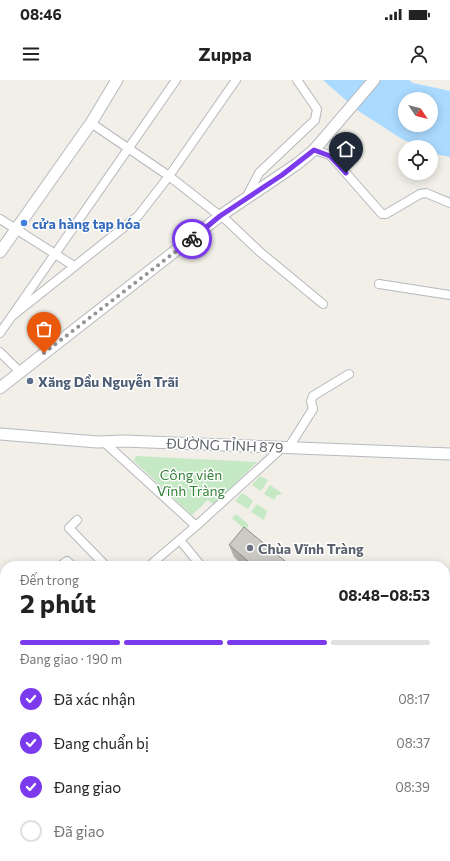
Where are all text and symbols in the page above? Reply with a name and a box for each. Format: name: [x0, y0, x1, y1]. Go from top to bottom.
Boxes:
text: 08:46: [20, 5, 62, 23]
icon: menu: [20, 43, 42, 65]
text: Zuppa: [198, 43, 252, 65]
icon: person: [408, 43, 430, 65]
north arrow: [398, 92, 438, 132]
map controls: [398, 92, 438, 180]
pin: [329, 132, 363, 173]
icon: home: [335, 138, 357, 160]
button: locate: [398, 140, 438, 180]
place label: cửa hàng tạp hóa: [32, 215, 140, 232]
marker: cửa hàng tạp hóa: [19, 218, 29, 228]
courier: [172, 219, 212, 259]
icon: bike: [181, 228, 203, 250]
pin: [27, 312, 61, 353]
icon: bag: [33, 318, 55, 340]
place label: Xăng Dầu Nguyễn Trãi: [38, 373, 179, 390]
marker: Xăng Dầu Nguyễn Trãi: [25, 376, 35, 386]
street label: ĐƯỜNG TỈNH 879: [165, 434, 284, 456]
park label: Công viên Vĩnh Tràng: [157, 466, 226, 499]
place label: Chùa Vĩnh Tràng: [258, 540, 364, 557]
marker: Chùa Vĩnh Tràng: [245, 543, 255, 553]
text: Đến trong: [20, 572, 79, 588]
text: 08:48–08:53: [338, 586, 430, 604]
text: 2 phút: [20, 587, 96, 618]
text: Đang giao · 190 m: [20, 651, 122, 667]
icon: check: [20, 688, 42, 710]
text: Đã xác nhận: [54, 690, 135, 708]
text: 08:17: [398, 691, 430, 707]
icon: check: [20, 732, 42, 754]
text: Đang chuẩn bị: [54, 734, 149, 752]
text: 08:37: [396, 735, 430, 751]
icon: check: [20, 776, 42, 798]
text: Đang giao: [54, 778, 121, 796]
text: 08:39: [395, 779, 430, 795]
text: Đã giao: [54, 822, 105, 840]

